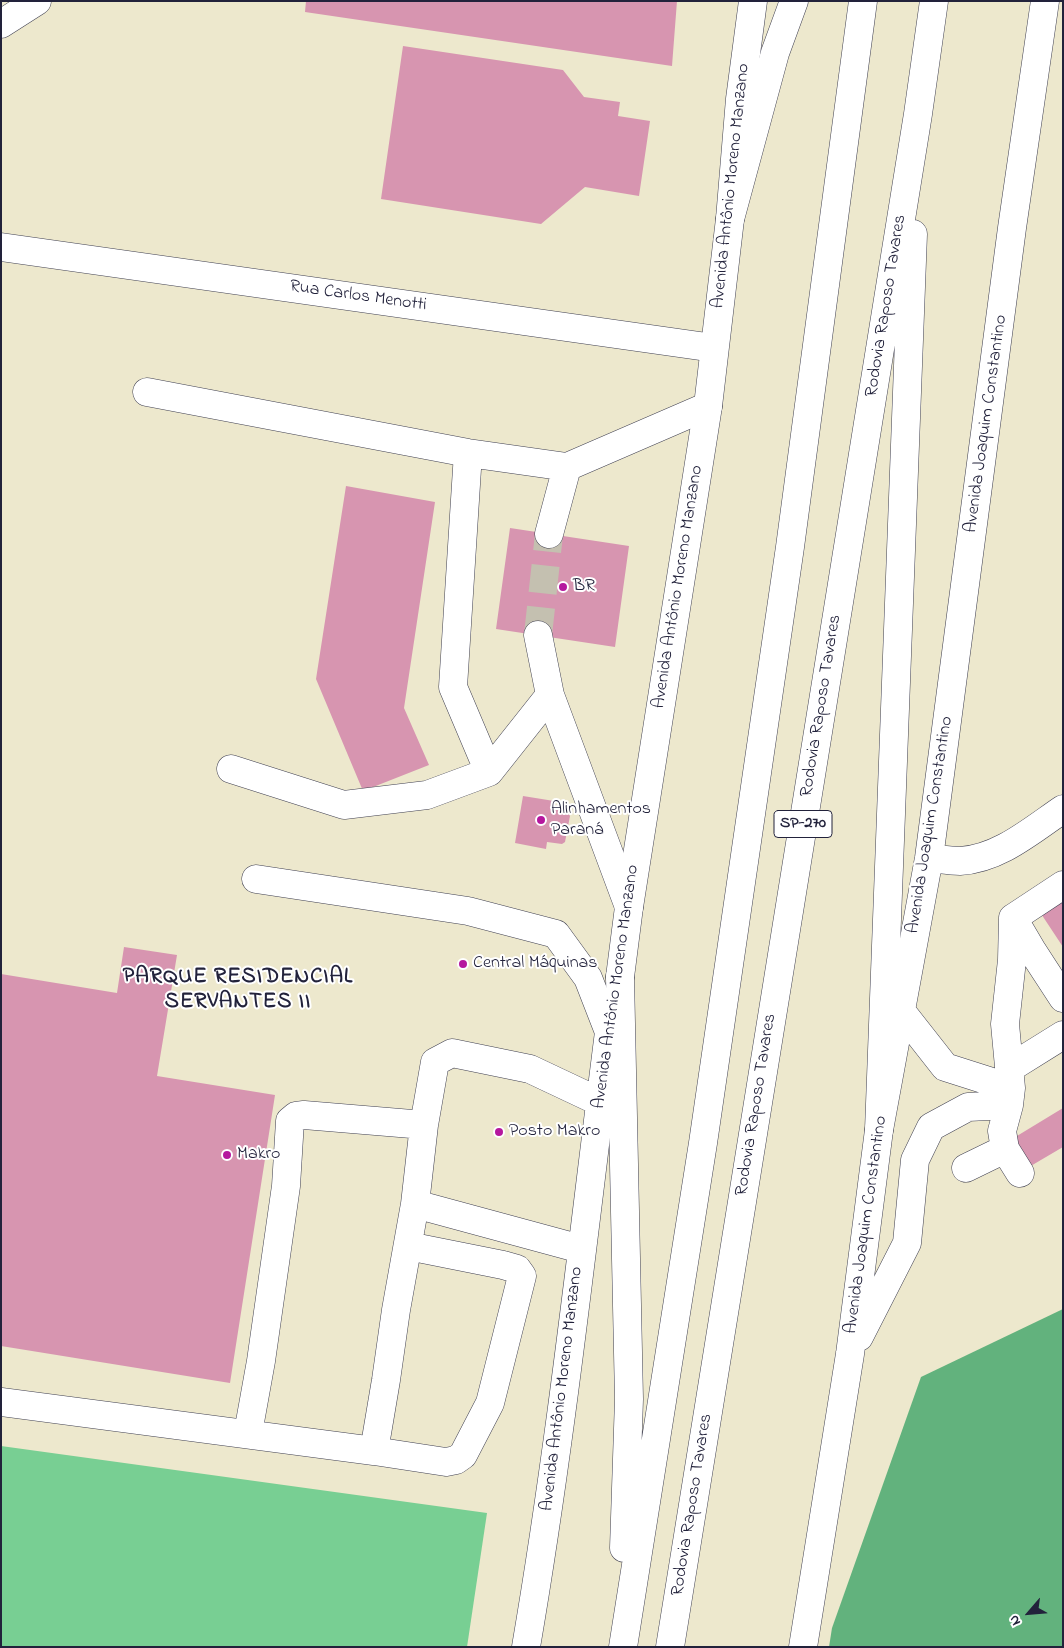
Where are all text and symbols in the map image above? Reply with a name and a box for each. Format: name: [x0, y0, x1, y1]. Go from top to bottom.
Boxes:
street label: Avenida Antônio Moreno Manzano: [708, 62, 756, 310]
street label: Rodovia Raposo Tavares: [862, 213, 912, 399]
street label: Rua Carlos Menotti: [288, 277, 428, 317]
street label: Avenida Joaquim Constantino: [961, 314, 1013, 534]
street label: Avenida Antônio Moreno Manzano: [649, 464, 709, 710]
place label: BR: [573, 576, 595, 598]
marker: BR: [557, 581, 569, 593]
street label: Rodovia Raposo Tavares: [797, 613, 847, 799]
street label: Avenida Joaquim Constantino: [903, 715, 959, 935]
place label: Alinhamentos Paraná: [551, 799, 651, 842]
road number: SP-270: [774, 811, 832, 838]
marker: Alinhamentos Paraná: [535, 814, 547, 826]
street label: Avenida Antônio Moreno Manzano: [589, 864, 645, 1110]
place label: Central Máquinas: [473, 953, 597, 975]
marker: Central Máquinas: [457, 958, 469, 970]
district label: PARQUE RESIDENCIAL SERVANTES II: [121, 965, 355, 1016]
street label: Rodovia Raposo Tavares: [732, 1012, 782, 1198]
street label: Avenida Joaquim Constantino: [841, 1115, 893, 1335]
place label: Posto Makro: [509, 1121, 600, 1143]
marker: Posto Makro: [493, 1126, 505, 1138]
place label: Makro: [237, 1144, 280, 1166]
marker: Makro: [221, 1149, 233, 1161]
street label: Avenida Antônio Moreno Manzano: [537, 1266, 589, 1512]
street label: Rodovia Raposo Tavares: [668, 1412, 718, 1598]
north arrow: [1004, 1588, 1054, 1638]
text: N: [1004, 1611, 1027, 1629]

